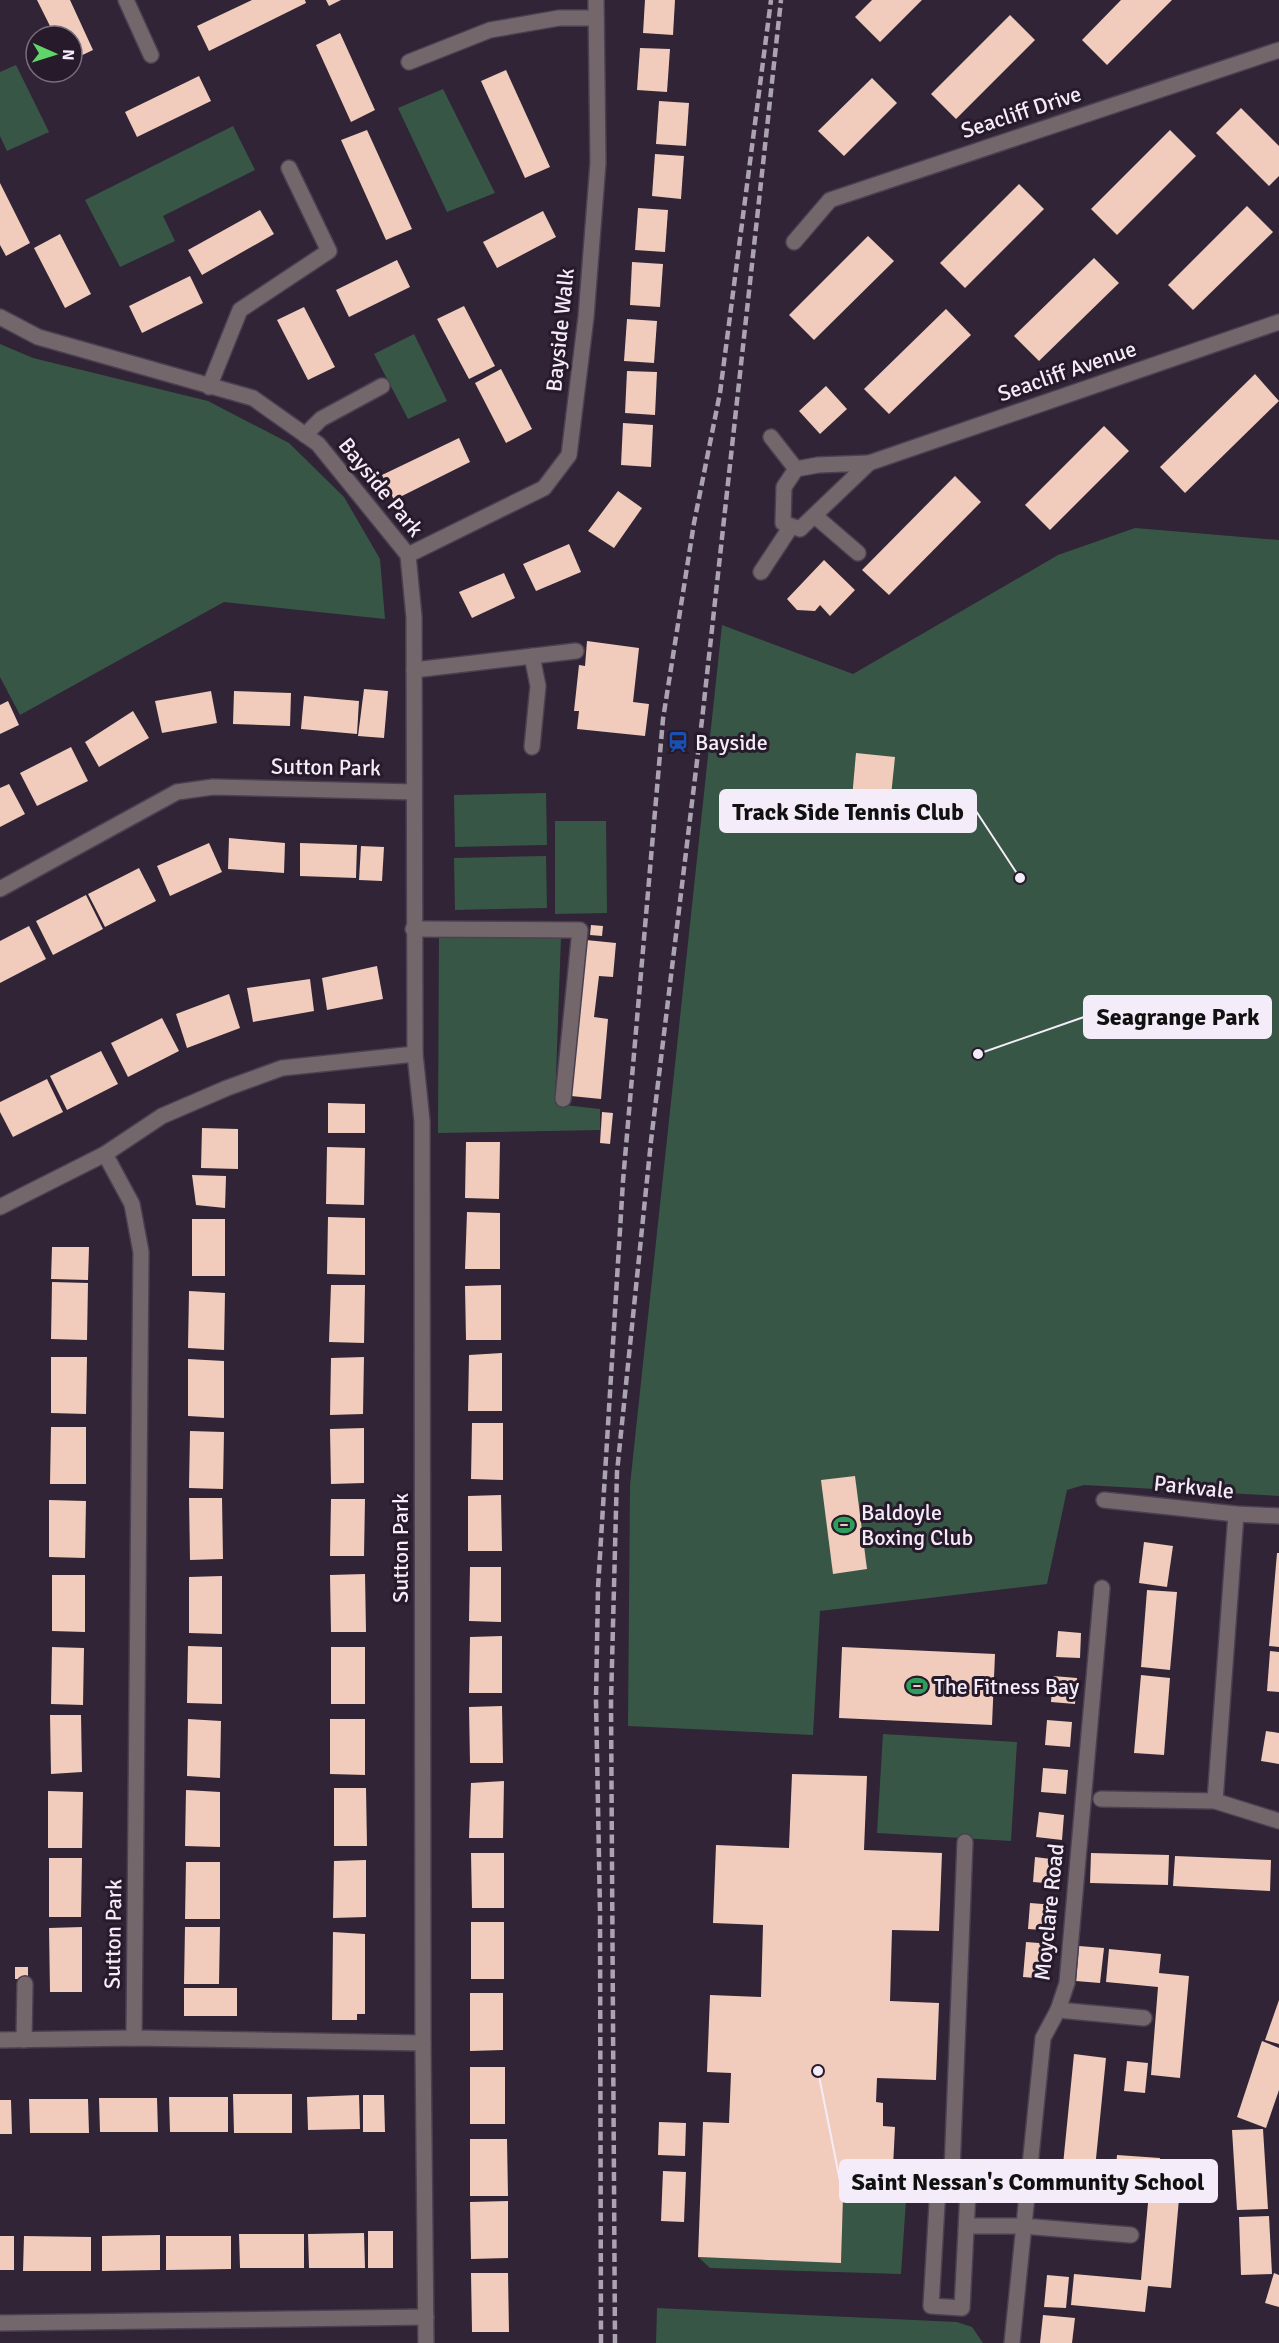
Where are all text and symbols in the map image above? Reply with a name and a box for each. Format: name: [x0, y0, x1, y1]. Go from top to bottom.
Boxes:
north arrow: [24, 24, 84, 84]
text: N: [58, 49, 78, 61]
street label: Seacliff Drive: [957, 80, 1085, 144]
street label: Bayside Walk: [540, 267, 580, 393]
street label: Seacliff Avenue: [994, 335, 1140, 407]
street label: Bayside Park: [333, 432, 429, 542]
place label: Bayside: [695, 729, 768, 756]
station icon: Bayside: [666, 730, 690, 754]
street label: Sutton Park: [271, 753, 381, 781]
callout: Track Side Tennis Club: [720, 790, 976, 832]
text: Track Side Tennis Club: [732, 797, 964, 827]
callout: Seagrange Park: [1084, 996, 1271, 1038]
text: Seagrange Park: [1096, 1002, 1260, 1032]
street label: Parkvale: [1152, 1469, 1236, 1505]
street label: Sutton Park: [387, 1493, 414, 1603]
place label: Baldoyle Boxing Club: [861, 1499, 973, 1551]
sports icon: Baldoyle Boxing Club: [832, 1513, 856, 1537]
place label: The Fitness Bay: [934, 1673, 1080, 1700]
sports icon: The Fitness Bay: [905, 1674, 929, 1698]
street label: Moyclare Road: [1028, 1842, 1070, 1982]
street label: Sutton Park: [99, 1879, 127, 1989]
callout: Saint Nessan's Community School: [840, 2160, 1217, 2202]
text: Saint Nessan's Community School: [851, 2167, 1205, 2197]

